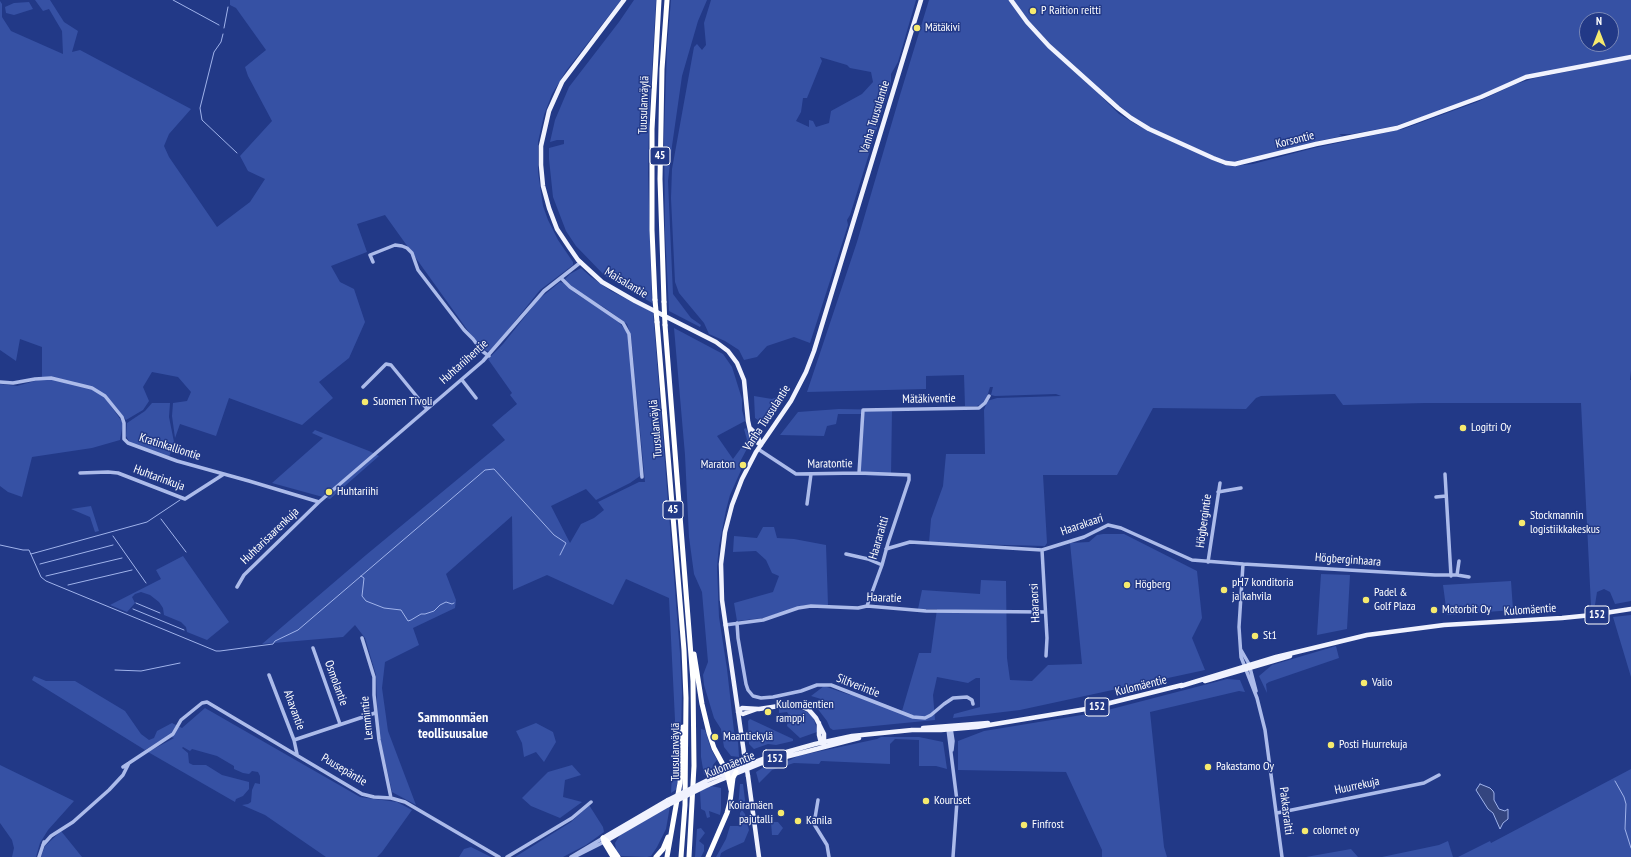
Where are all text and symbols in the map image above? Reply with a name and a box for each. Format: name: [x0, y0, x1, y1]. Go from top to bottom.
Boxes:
place label: P Raition reitti: [1041, 4, 1101, 18]
marker: P Raition reitti: [1028, 6, 1038, 16]
north arrow: [1579, 12, 1619, 52]
text: N: [1596, 14, 1602, 28]
place label: Mätäkivi: [925, 21, 960, 35]
marker: Mätäkivi: [912, 23, 922, 33]
street label: Tuusulanväylä: [636, 76, 652, 134]
street label: Vanha Tuusulantie: [857, 79, 893, 155]
street label: Korsontie: [1274, 128, 1316, 152]
road number: 45: [650, 147, 670, 165]
street label: Maisalantie: [602, 265, 650, 301]
street label: Huhtariihentie: [437, 337, 491, 387]
street label: Vanha Tuusulantie: [740, 382, 794, 454]
street label: Mätäkiventie: [902, 391, 956, 407]
place label: Suomen Tivoli: [373, 395, 432, 409]
marker: Suomen Tivoli: [360, 397, 370, 407]
street label: Tuusulanväylä: [646, 399, 666, 459]
place label: Logitri Oy: [1471, 421, 1511, 435]
marker: Logitri Oy: [1458, 423, 1468, 433]
street label: Kratinkalliontie: [137, 430, 203, 464]
street label: Maratontie: [807, 456, 853, 472]
place label: Maraton: [701, 458, 735, 472]
marker: Maraton: [738, 460, 748, 470]
street label: Huhtarinkuja: [131, 462, 187, 494]
place label: Huhtariihi: [337, 485, 378, 499]
marker: Huhtariihi: [324, 487, 334, 497]
street label: Högbergintie: [1193, 493, 1215, 549]
road number: 45: [663, 501, 683, 519]
street label: Huhtarisaarenkuja: [238, 505, 302, 567]
place label: Stockmannin logistiikkakeskus: [1530, 509, 1600, 537]
street label: Haarakaari: [1059, 511, 1105, 539]
street label: Haararaitti: [866, 515, 892, 561]
marker: Stockmannin logistiikkakeskus: [1517, 518, 1527, 528]
street label: Högberginhaara: [1314, 551, 1382, 569]
place label: pH7 konditoria ja kahvila: [1232, 576, 1293, 604]
place label: Högberg: [1135, 578, 1170, 592]
marker: Högberg: [1122, 580, 1132, 590]
street label: Haaraorsi: [1027, 583, 1043, 623]
marker: pH7 konditoria ja kahvila: [1219, 585, 1229, 595]
place label: Padel & Golf Plaza: [1374, 586, 1416, 614]
street label: Haaratie: [866, 590, 902, 606]
marker: Padel & Golf Plaza: [1361, 595, 1371, 605]
street label: Kulomäentie: [1503, 601, 1557, 619]
place label: Motorbit Oy: [1442, 603, 1491, 617]
marker: Motorbit Oy: [1429, 605, 1439, 615]
road number: 152: [1585, 606, 1609, 624]
place label: St1: [1263, 629, 1277, 643]
marker: St1: [1250, 631, 1260, 641]
street label: Osmolantie: [321, 658, 351, 708]
street label: Silfverintie: [834, 671, 882, 701]
street label: Kulomäentie: [1114, 673, 1168, 699]
place label: Valio: [1372, 676, 1392, 690]
marker: Valio: [1359, 678, 1369, 688]
street label: Ahavantie: [280, 688, 308, 732]
street label: Lemmintie: [358, 695, 376, 741]
place label: Kulomäentien ramppi: [776, 698, 834, 726]
road number: 152: [1085, 698, 1109, 716]
marker: Kulomäentien ramppi: [763, 707, 773, 717]
district label: Sammonmäen teollisuusalue: [418, 710, 488, 742]
street label: Tuusulanväylä: [669, 723, 683, 781]
place label: Maantiekylä: [723, 730, 773, 744]
marker: Maantiekylä: [710, 732, 720, 742]
place label: Posti Huurrekuja: [1339, 738, 1407, 752]
marker: Posti Huurrekuja: [1326, 740, 1336, 750]
street label: Kulomäentie: [703, 748, 757, 782]
road number: 152: [763, 750, 787, 768]
street label: Puusepäntie: [319, 751, 369, 789]
place label: Pakastamo Oy: [1216, 760, 1274, 774]
marker: Pakastamo Oy: [1203, 762, 1213, 772]
street label: Huurrekuja: [1333, 774, 1381, 798]
street label: Pakkasraitti: [1276, 786, 1296, 836]
place label: Kouruset: [934, 794, 971, 808]
marker: Kouruset: [921, 796, 931, 806]
place label: Koiramäen pajutalli: [729, 799, 773, 827]
marker: Koiramäen pajutalli: [776, 808, 786, 818]
place label: Kanila: [806, 814, 832, 828]
marker: Kanila: [793, 816, 803, 826]
place label: Finfrost: [1032, 818, 1064, 832]
marker: Finfrost: [1019, 820, 1029, 830]
place label: colornet oy: [1313, 824, 1359, 838]
marker: colornet oy: [1300, 826, 1310, 836]

